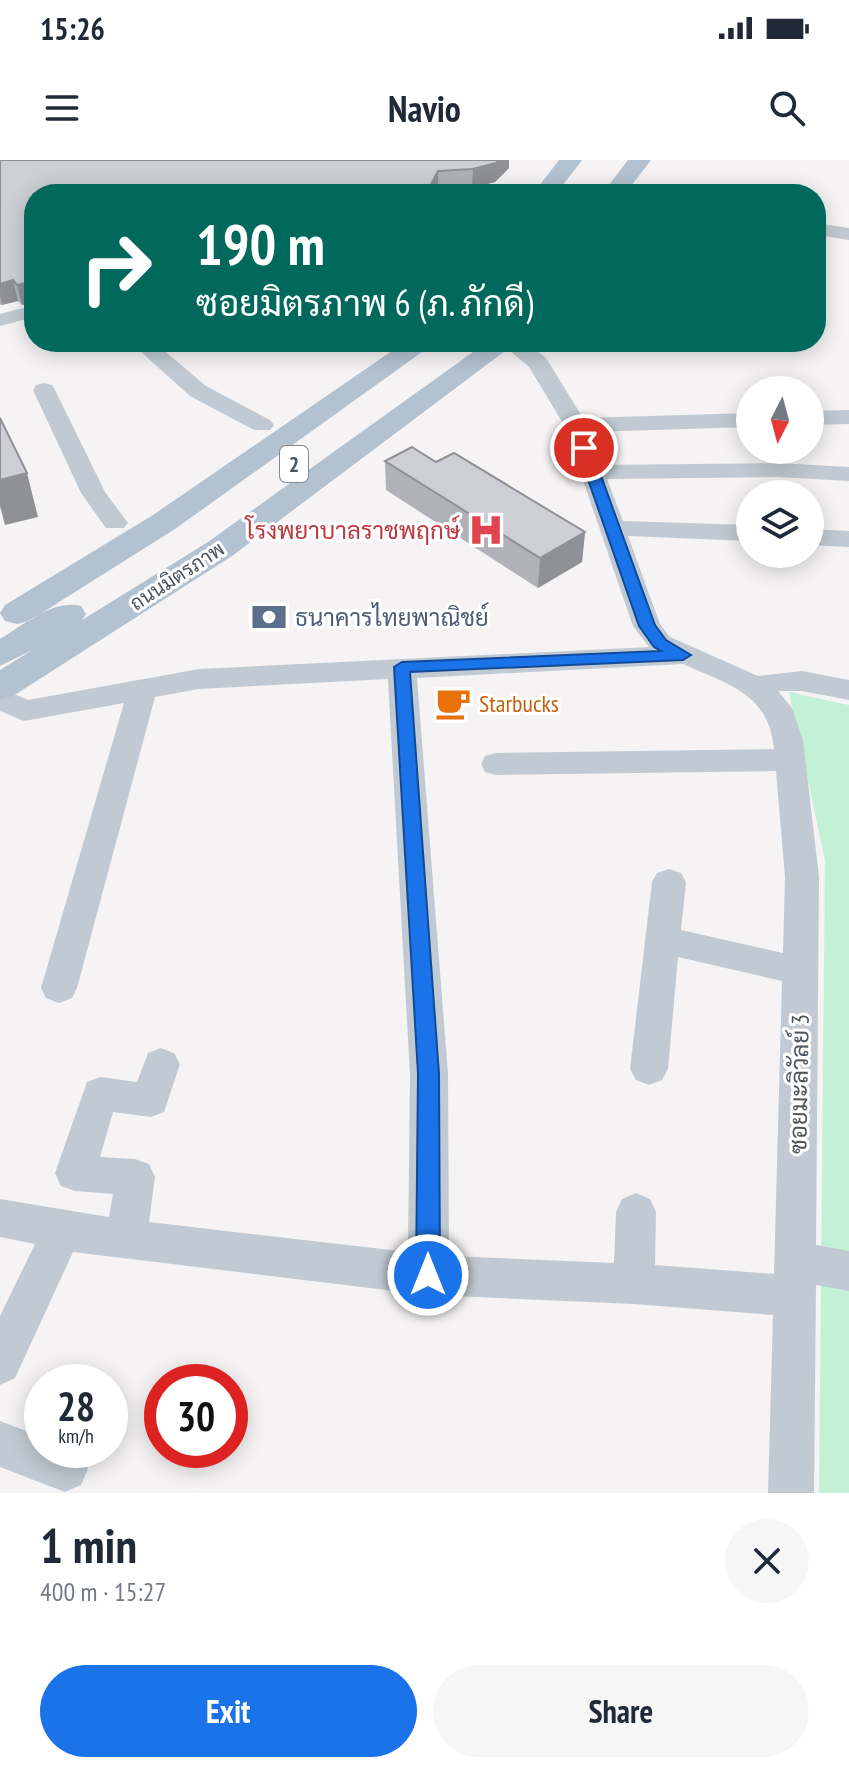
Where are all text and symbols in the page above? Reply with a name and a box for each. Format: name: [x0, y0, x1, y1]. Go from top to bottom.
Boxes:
text: 15:26: [40, 9, 105, 48]
text: Navio: [388, 85, 461, 132]
icon: menu: [40, 86, 84, 130]
icon: search: [765, 86, 809, 130]
text: 190 m: [196, 208, 325, 280]
icon: right: [64, 216, 168, 320]
text: ซอยมิตรภาพ 6 (ภ. ภักดี): [196, 279, 533, 326]
north arrow: [736, 376, 824, 464]
map controls: [736, 376, 824, 568]
pin: [550, 414, 618, 482]
icon: arrive: [562, 426, 606, 470]
road number: 2: [280, 446, 308, 482]
button: layers: [736, 480, 824, 568]
hospital icon: โรงพยาบาลราชพฤกษ์: [467, 511, 505, 549]
place label: โรงพยาบาลราชพฤกษ์: [244, 515, 461, 546]
street label: ถนนมิตรภาพ: [125, 536, 229, 616]
bank icon: ธนาคารไทยพาณิชย์: [250, 598, 288, 636]
place label: ธนาคารไทยพาณิชย์: [295, 602, 489, 633]
cafe icon: Starbucks: [434, 684, 472, 722]
place label: Starbucks: [479, 688, 559, 719]
street label: ซอยมะลิวัลย์ 3: [782, 1014, 816, 1154]
position arrow: [386, 1233, 470, 1317]
speed limit sign: 30: [144, 1364, 248, 1468]
text: 28: [57, 1380, 95, 1432]
text: km/h: [58, 1423, 94, 1449]
text: 1 min: [40, 1514, 137, 1576]
button: close: [725, 1519, 809, 1603]
text: 400 m · 15:27: [40, 1575, 166, 1608]
button: Exit: [40, 1665, 417, 1757]
button: Share: [433, 1665, 809, 1757]

